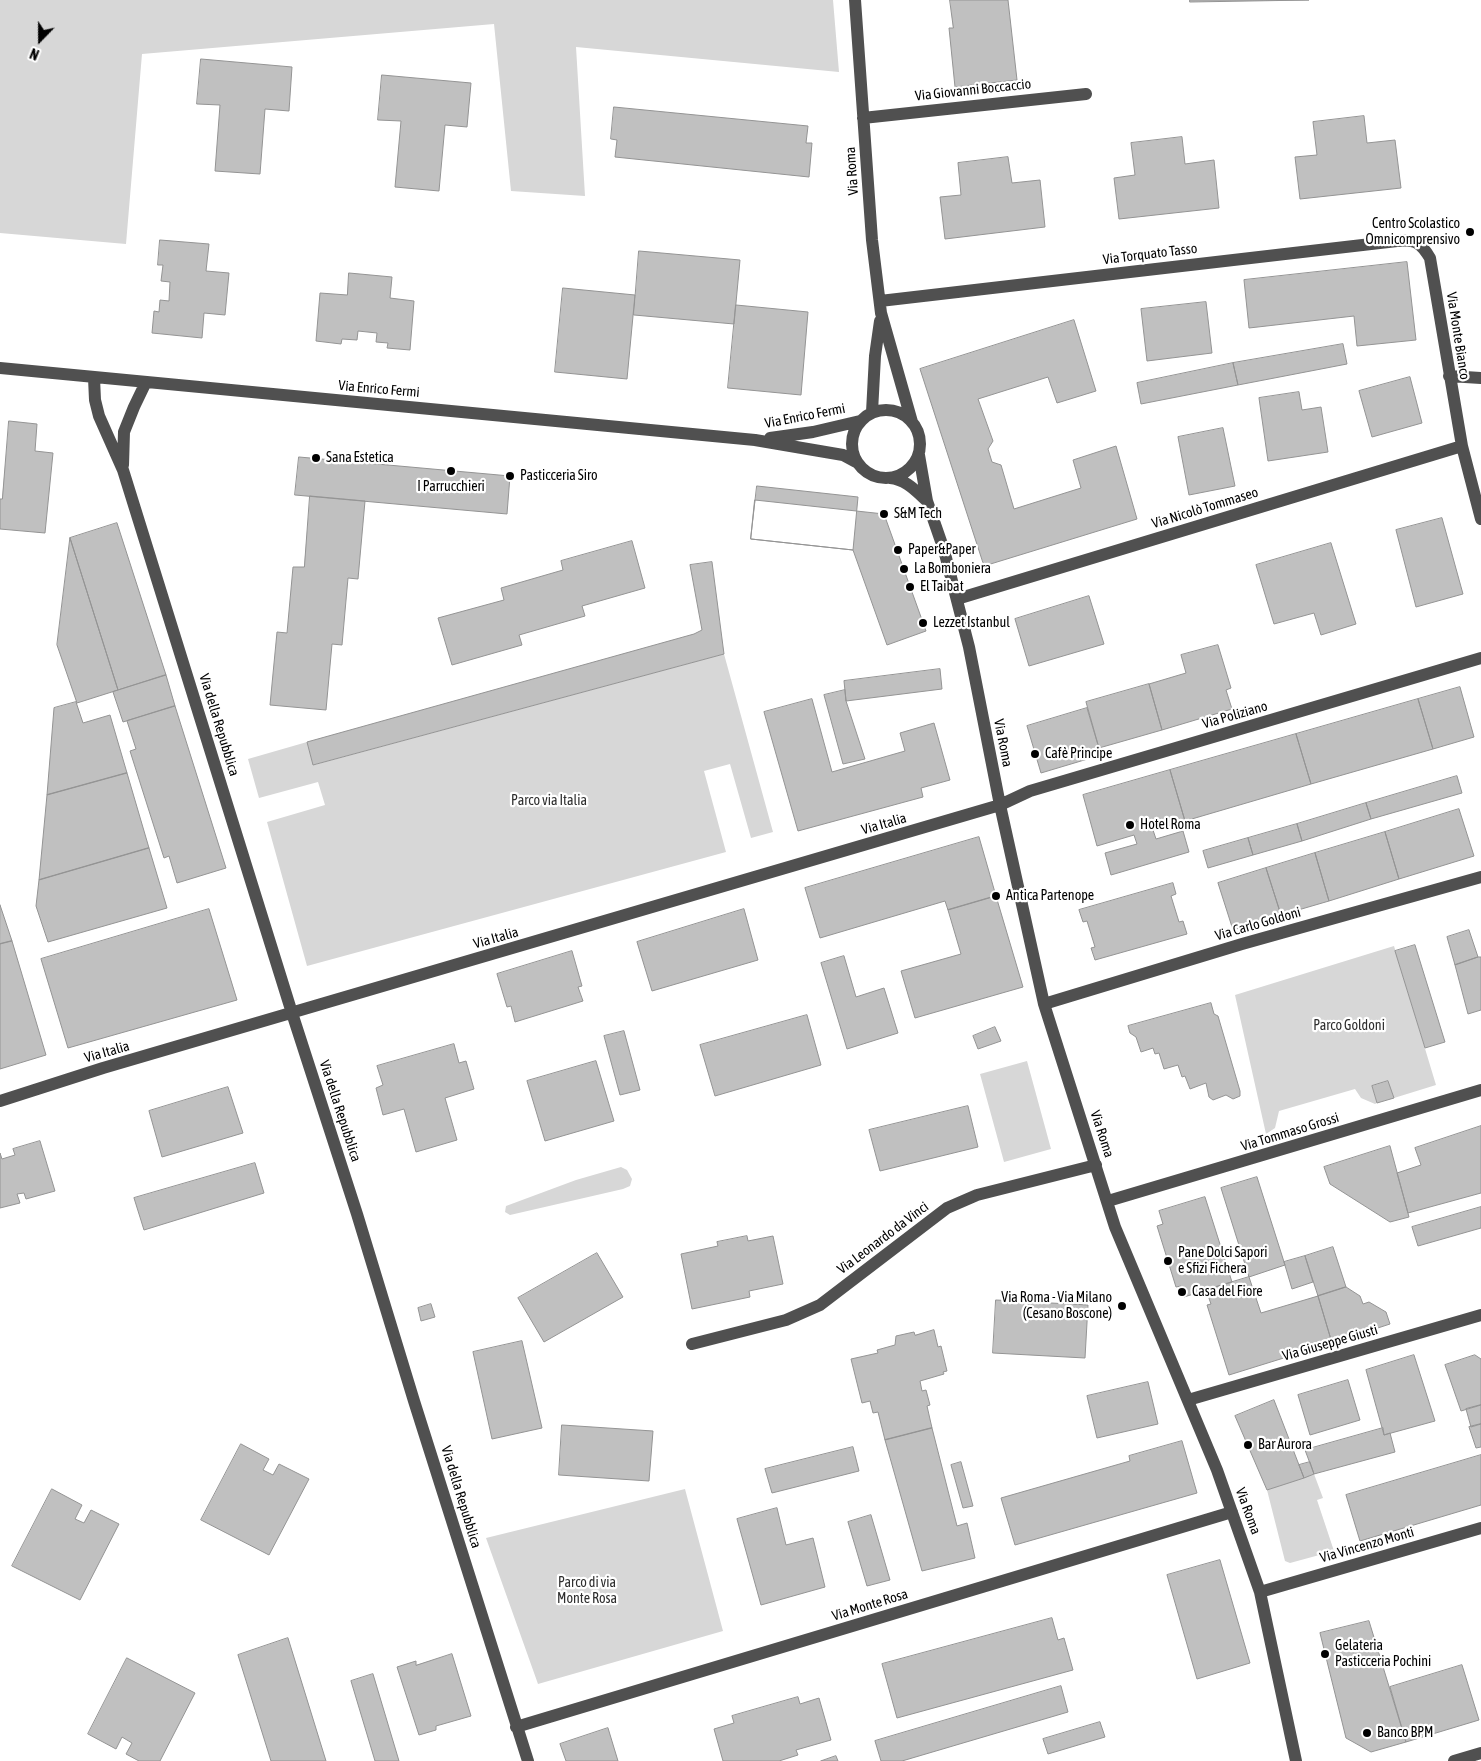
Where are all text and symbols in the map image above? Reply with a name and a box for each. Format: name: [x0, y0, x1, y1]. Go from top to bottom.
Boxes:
north arrow: [15, 15, 65, 65]
text: N: [28, 45, 41, 63]
street label: Via Giovanni Boccaccio: [914, 76, 1032, 104]
street label: Via Roma: [842, 146, 862, 196]
place label: Centro Scolastico Omnicomprensivo: [1366, 216, 1460, 248]
marker: Centro Scolastico Omnicomprensivo: [1464, 226, 1476, 238]
street label: Via Torquato Tasso: [1102, 240, 1198, 268]
street label: Via Monte Bianco: [1443, 291, 1473, 381]
street label: Via Enrico Fermi: [338, 377, 420, 401]
street label: Via Enrico Fermi: [763, 400, 847, 432]
place label: Sana Estetica: [326, 450, 394, 466]
marker: Sana Estetica: [310, 452, 322, 464]
marker: I Parrucchieri: [445, 465, 457, 477]
place label: Pasticceria Siro: [520, 468, 598, 484]
marker: Pasticceria Siro: [504, 470, 516, 482]
place label: I Parrucchieri: [417, 479, 485, 495]
street label: Via Nicolò Tommaseo: [1150, 484, 1260, 532]
place label: S&M Tech: [894, 506, 942, 522]
marker: S&M Tech: [878, 508, 890, 520]
place label: Paper&Paper: [908, 542, 976, 558]
marker: Paper&Paper: [892, 544, 904, 556]
place label: La Bomboniera: [914, 561, 991, 577]
marker: La Bomboniera: [898, 563, 910, 575]
place label: El Taibat: [920, 579, 964, 595]
marker: El Taibat: [904, 581, 916, 593]
place label: Lezzet Istanbul: [933, 615, 1010, 631]
marker: Lezzet Istanbul: [917, 617, 929, 629]
street label: Via della Repubblica: [195, 672, 243, 778]
street label: Via Poliziano: [1201, 698, 1269, 732]
street label: Via Roma: [990, 718, 1016, 768]
place label: Cafè Principe: [1045, 746, 1112, 762]
marker: Cafè Principe: [1029, 748, 1041, 760]
park label: Parco via Italia: [511, 793, 587, 809]
street label: Via Italia: [860, 810, 908, 838]
place label: Hotel Roma: [1140, 817, 1201, 833]
marker: Hotel Roma: [1124, 819, 1136, 831]
place label: Antica Partenope: [1006, 888, 1094, 904]
marker: Antica Partenope: [990, 890, 1002, 902]
street label: Via Carlo Goldoni: [1213, 904, 1303, 944]
street label: Via Italia: [472, 924, 520, 952]
park label: Parco Goldoni: [1313, 1018, 1385, 1034]
street label: Via Italia: [83, 1038, 131, 1066]
street label: Via della Repubblica: [316, 1058, 364, 1164]
street label: Via Roma: [1086, 1108, 1118, 1160]
street label: Via Tommaso Grossi: [1239, 1109, 1341, 1155]
street label: Via Leonardo da Vinci: [834, 1198, 932, 1278]
place label: Pane Dolci Sapori e Sfizi Fichera: [1178, 1245, 1267, 1278]
marker: Pane Dolci Sapori e Sfizi Fichera: [1162, 1255, 1174, 1267]
place label: Casa del Fiore: [1192, 1284, 1263, 1300]
marker: Casa del Fiore: [1176, 1286, 1188, 1298]
place label: Via Roma - Via Milano (Cesano Boscone): [1001, 1290, 1112, 1322]
marker: Via Roma - Via Milano (Cesano Boscone): [1116, 1300, 1128, 1312]
street label: Via Giuseppe Giusti: [1280, 1321, 1380, 1365]
place label: Bar Aurora: [1258, 1437, 1312, 1453]
marker: Bar Aurora: [1242, 1439, 1254, 1451]
street label: Via della Repubblica: [437, 1444, 485, 1550]
street label: Via Roma: [1232, 1485, 1264, 1537]
street label: Via Vincenzo Monti: [1318, 1524, 1416, 1566]
park label: Parco di via Monte Rosa: [557, 1575, 617, 1608]
street label: Via Monte Rosa: [830, 1585, 910, 1625]
place label: Gelateria Pasticceria Pochini: [1335, 1638, 1431, 1670]
marker: Gelateria Pasticceria Pochini: [1319, 1648, 1331, 1660]
place label: Banco BPM: [1377, 1725, 1433, 1741]
marker: Banco BPM: [1361, 1727, 1373, 1739]

